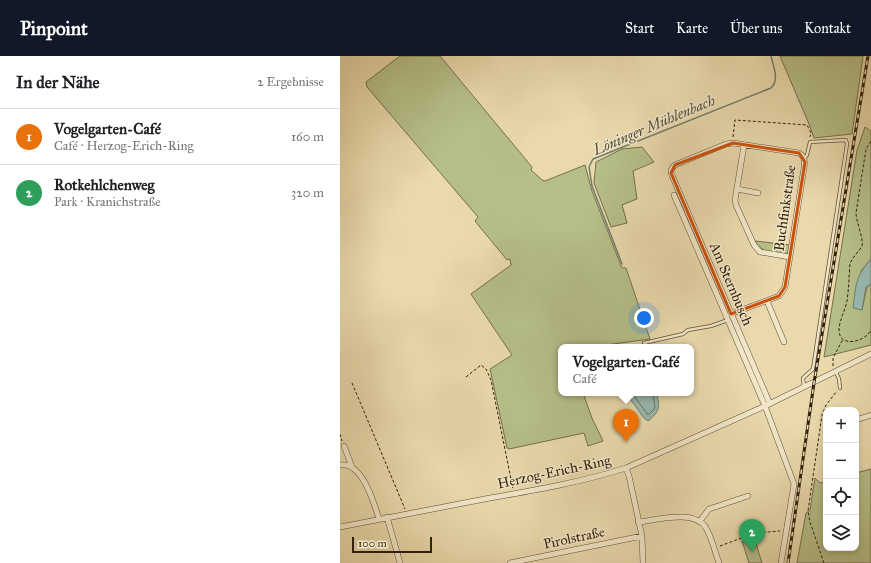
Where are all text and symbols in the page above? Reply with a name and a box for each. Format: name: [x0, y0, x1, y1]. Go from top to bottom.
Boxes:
text: Pinpoint: [20, 17, 88, 40]
text: Start: [625, 20, 654, 37]
text: Karte: [676, 20, 708, 37]
text: Über uns: [730, 20, 782, 37]
text: Kontakt: [804, 20, 851, 37]
text: In der Nähe: [16, 72, 100, 93]
text: 2 Ergebnisse: [257, 74, 324, 90]
water label: Löninger Mühlenbach: [589, 91, 718, 159]
text: Vogelgarten-Café: [54, 120, 161, 138]
text: 1: [26, 129, 32, 145]
text: 160 m: [291, 129, 324, 145]
text: Café · Herzog-Erich-Ring: [54, 138, 194, 154]
street label: Buchfinkstraße: [771, 164, 799, 252]
text: Rotkehlchenweg: [54, 176, 155, 194]
text: 2: [26, 185, 32, 201]
text: 320 m: [291, 185, 324, 201]
text: Park · Kranichstraße: [54, 194, 161, 210]
street label: Am Sternbusch: [705, 239, 756, 328]
your location: [634, 308, 654, 328]
popup: [558, 344, 694, 396]
text: Vogelgarten-Café: [573, 353, 679, 371]
text: Café: [573, 371, 597, 387]
map controls: [823, 407, 859, 551]
button: +: [823, 407, 859, 443]
pin: 1: [613, 409, 639, 442]
button: −: [823, 443, 859, 479]
street label: Herzog-Erich-Ring: [496, 452, 613, 492]
button: locate: [823, 479, 859, 515]
button: layers: [823, 515, 859, 551]
pin: 2: [739, 519, 765, 552]
street label: Pirolstraße: [542, 523, 606, 553]
scale bar: [352, 535, 432, 554]
text: 100 m: [358, 537, 387, 550]

